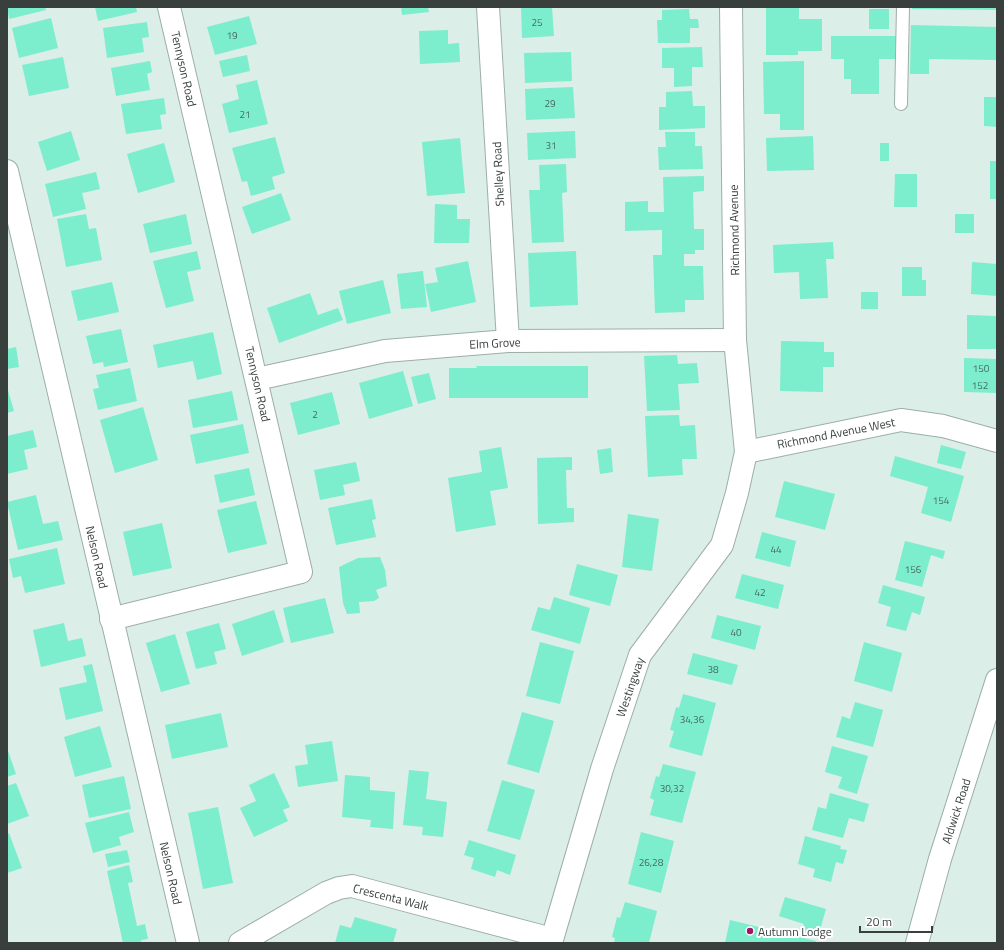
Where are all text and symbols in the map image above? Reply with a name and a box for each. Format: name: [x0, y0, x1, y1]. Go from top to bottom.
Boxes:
house number: 25: [531, 15, 543, 30]
house number: 19: [226, 28, 238, 43]
street label: Tennyson Road: [166, 29, 202, 109]
house number: 29: [544, 96, 556, 111]
house number: 21: [239, 107, 251, 122]
house number: 31: [545, 138, 557, 153]
street label: Shelley Road: [487, 141, 509, 207]
street label: Richmond Avenue: [724, 184, 744, 276]
street label: Elm Grove: [469, 332, 521, 354]
street label: Tennyson Road: [240, 344, 276, 424]
house number: 150: [973, 361, 990, 376]
house number: 152: [972, 378, 988, 393]
house number: 2: [312, 407, 318, 422]
street label: Richmond Avenue West: [775, 412, 897, 454]
house number: 154: [933, 493, 950, 508]
street label: Nelson Road: [81, 524, 113, 590]
house number: 44: [770, 542, 782, 557]
house number: 156: [905, 562, 922, 577]
house number: 42: [754, 585, 766, 600]
house number: 40: [730, 625, 742, 640]
street label: Westingway: [611, 654, 649, 720]
house number: 38: [707, 662, 719, 677]
house number: 34,36: [680, 712, 705, 727]
street label: Aldwick Road: [937, 776, 975, 846]
house number: 30,32: [660, 781, 684, 796]
street label: Nelson Road: [155, 840, 187, 906]
house number: 26,28: [639, 855, 664, 870]
street label: Crescenta Walk: [351, 878, 431, 916]
scale bar: [860, 908, 932, 934]
text: 20 m: [866, 912, 892, 931]
place label: Autumn Lodge: [758, 922, 832, 941]
marker: Autumn Lodge: [745, 926, 755, 936]

